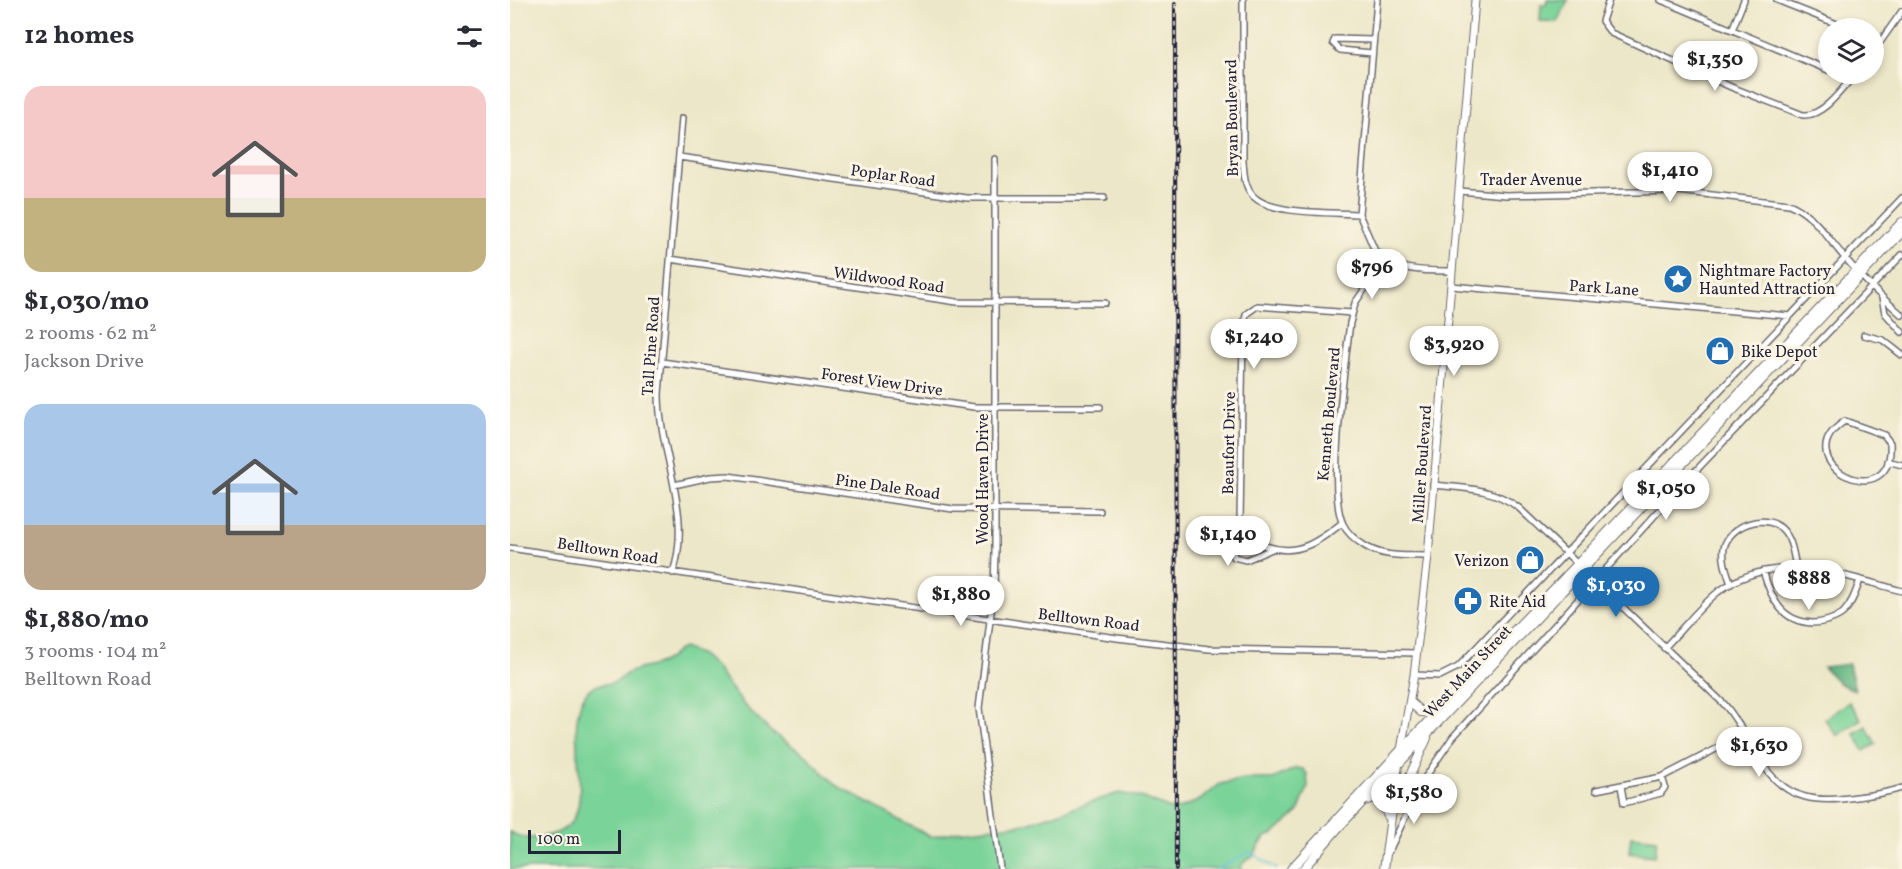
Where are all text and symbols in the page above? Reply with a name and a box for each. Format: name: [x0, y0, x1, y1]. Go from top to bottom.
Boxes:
text: 12 homes: [24, 18, 135, 54]
map controls: [1818, 18, 1884, 84]
button: layers: [1818, 18, 1884, 84]
icon: filters: [453, 20, 486, 53]
pin: $1,350: [1666, 41, 1764, 92]
text: $1,350: [1687, 46, 1743, 74]
street label: Bryan Boulevard: [1221, 59, 1245, 177]
icon: home: [201, 125, 309, 233]
pin: $1,410: [1621, 152, 1719, 203]
text: $1,410: [1641, 157, 1699, 185]
street label: Poplar Road: [849, 160, 936, 194]
street label: Trader Avenue: [1480, 170, 1582, 192]
pin: $796: [1336, 249, 1408, 300]
text: $796: [1351, 254, 1393, 282]
place label: Nightmare Factory Haunted Attraction: [1699, 261, 1835, 301]
street label: Wildwood Road: [832, 262, 946, 300]
place icon: Nightmare Factory Haunted Attraction: [1662, 263, 1694, 295]
street label: Park Lane: [1568, 276, 1640, 302]
text: $1,030/mo: [24, 284, 149, 320]
street label: Tall Pine Road: [638, 296, 666, 397]
pin: $1,240: [1205, 319, 1303, 370]
text: 2 rooms · 62 m²: [24, 320, 157, 348]
text: $1,240: [1224, 324, 1284, 352]
pin: $3,920: [1405, 326, 1503, 377]
text: $3,920: [1424, 331, 1484, 359]
shop icon: Bike Depot: [1704, 335, 1736, 367]
place label: Bike Depot: [1741, 342, 1818, 364]
street label: Kenneth Boulevard: [1313, 346, 1347, 482]
text: Jackson Drive: [24, 348, 144, 376]
street label: Forest View Drive: [819, 364, 944, 402]
street label: Beaufort Drive: [1218, 391, 1242, 495]
street label: Miller Boulevard: [1408, 404, 1438, 524]
street label: Wood Haven Drive: [973, 413, 995, 545]
icon: home: [201, 443, 309, 551]
street label: Pine Dale Road: [834, 470, 942, 506]
pin: $1,050: [1617, 470, 1715, 521]
text: $1,050: [1637, 475, 1695, 503]
pin: $1,140: [1179, 516, 1277, 567]
text: $1,140: [1199, 521, 1257, 549]
street label: Belltown Road: [555, 533, 660, 571]
shop icon: Verizon: [1514, 544, 1546, 576]
place label: Verizon: [1454, 551, 1509, 573]
pin: $888: [1773, 560, 1845, 611]
text: $888: [1787, 565, 1831, 593]
pin: $1,030: [1567, 567, 1665, 618]
text: $1,030: [1586, 572, 1646, 600]
pin: $1,880: [912, 576, 1010, 627]
text: $1,880: [931, 581, 991, 609]
pharmacy icon: Rite Aid: [1452, 585, 1484, 617]
place label: Rite Aid: [1489, 592, 1546, 614]
text: $1,880/mo: [24, 602, 149, 638]
street label: Belltown Road: [1037, 604, 1141, 638]
street label: West Main Street: [1419, 621, 1518, 724]
text: 3 rooms · 104 m²: [24, 638, 166, 666]
text: Belltown Road: [24, 666, 152, 694]
pin: $1,630: [1710, 727, 1808, 778]
text: $1,630: [1730, 732, 1788, 760]
pin: $1,580: [1365, 774, 1463, 825]
text: $1,580: [1385, 779, 1443, 807]
scale bar: [528, 827, 621, 854]
text: 100 m: [537, 829, 580, 851]

